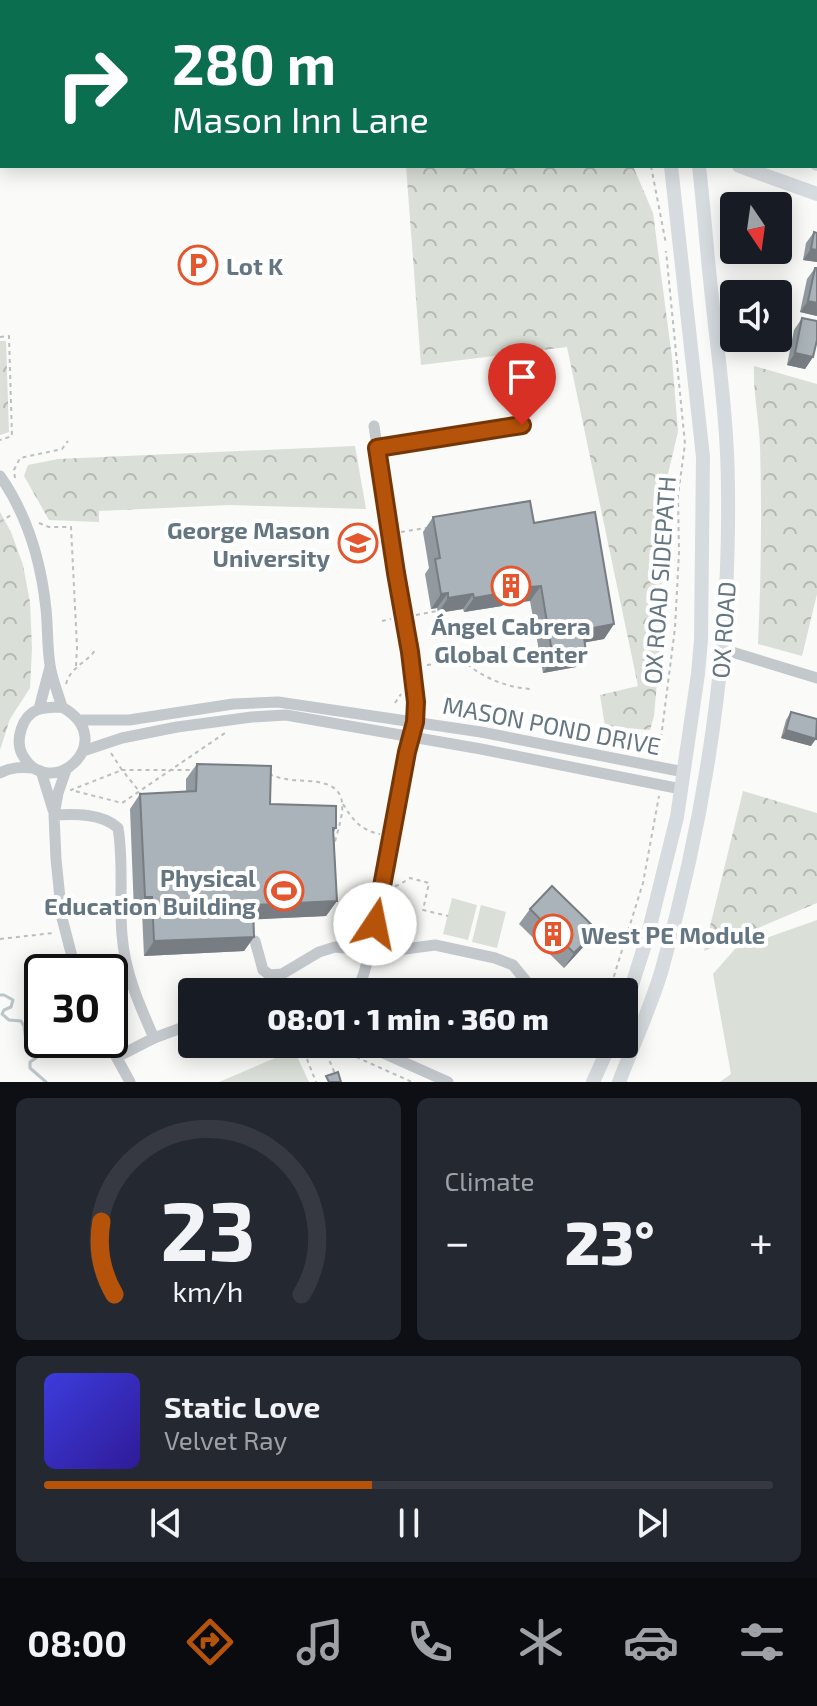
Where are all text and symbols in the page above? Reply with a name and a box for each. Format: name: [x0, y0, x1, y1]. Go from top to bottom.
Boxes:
text: 280 m: [172, 29, 336, 96]
icon: right: [40, 32, 144, 136]
text: Mason Inn Lane: [172, 97, 429, 140]
north arrow: [720, 192, 792, 264]
map controls: [720, 192, 792, 352]
parking icon: Lot K: [177, 244, 219, 286]
place label: Lot K: [226, 251, 284, 280]
button: sound: [720, 280, 792, 352]
pin: [488, 343, 556, 425]
icon: arrive: [500, 355, 544, 399]
street label: OX ROAD SIDEPATH: [637, 475, 681, 685]
place label: George Mason University: [167, 515, 330, 572]
school or university icon: George Mason University: [337, 522, 379, 564]
building icon: Ángel Cabrera Global Center: [490, 565, 532, 607]
street label: OX ROAD: [705, 581, 741, 679]
place label: Ángel Cabrera Global Center: [431, 611, 591, 668]
street label: MASON POND DRIVE: [441, 690, 663, 760]
place label: Physical Education Building: [44, 863, 256, 920]
sports icon: Physical Education Building: [263, 870, 305, 912]
position arrow: [333, 882, 417, 966]
building icon: West PE Module: [532, 913, 574, 955]
place label: West PE Module: [581, 920, 765, 949]
speed limit sign: 30: [24, 954, 128, 1058]
text: 08:01 · 1 min · 360 m: [267, 1000, 549, 1036]
text: Climate: [445, 1165, 534, 1196]
text: 23: [161, 1178, 256, 1278]
text: 23°: [565, 1205, 654, 1277]
text: −: [445, 1214, 470, 1267]
text: +: [749, 1214, 773, 1267]
text: km/h: [173, 1273, 244, 1308]
text: Static Love: [164, 1388, 320, 1424]
text: Velvet Ray: [164, 1424, 287, 1455]
icon: previous: [144, 1501, 188, 1545]
icon: pause: [387, 1501, 431, 1545]
icon: next: [630, 1501, 674, 1545]
icon: directions: [182, 1614, 238, 1670]
icon: music: [292, 1614, 348, 1670]
icon: phone: [402, 1614, 458, 1670]
icon: climate: [513, 1614, 569, 1670]
icon: car: [623, 1614, 679, 1670]
icon: filters: [734, 1614, 790, 1670]
text: 08:00: [27, 1621, 127, 1664]

